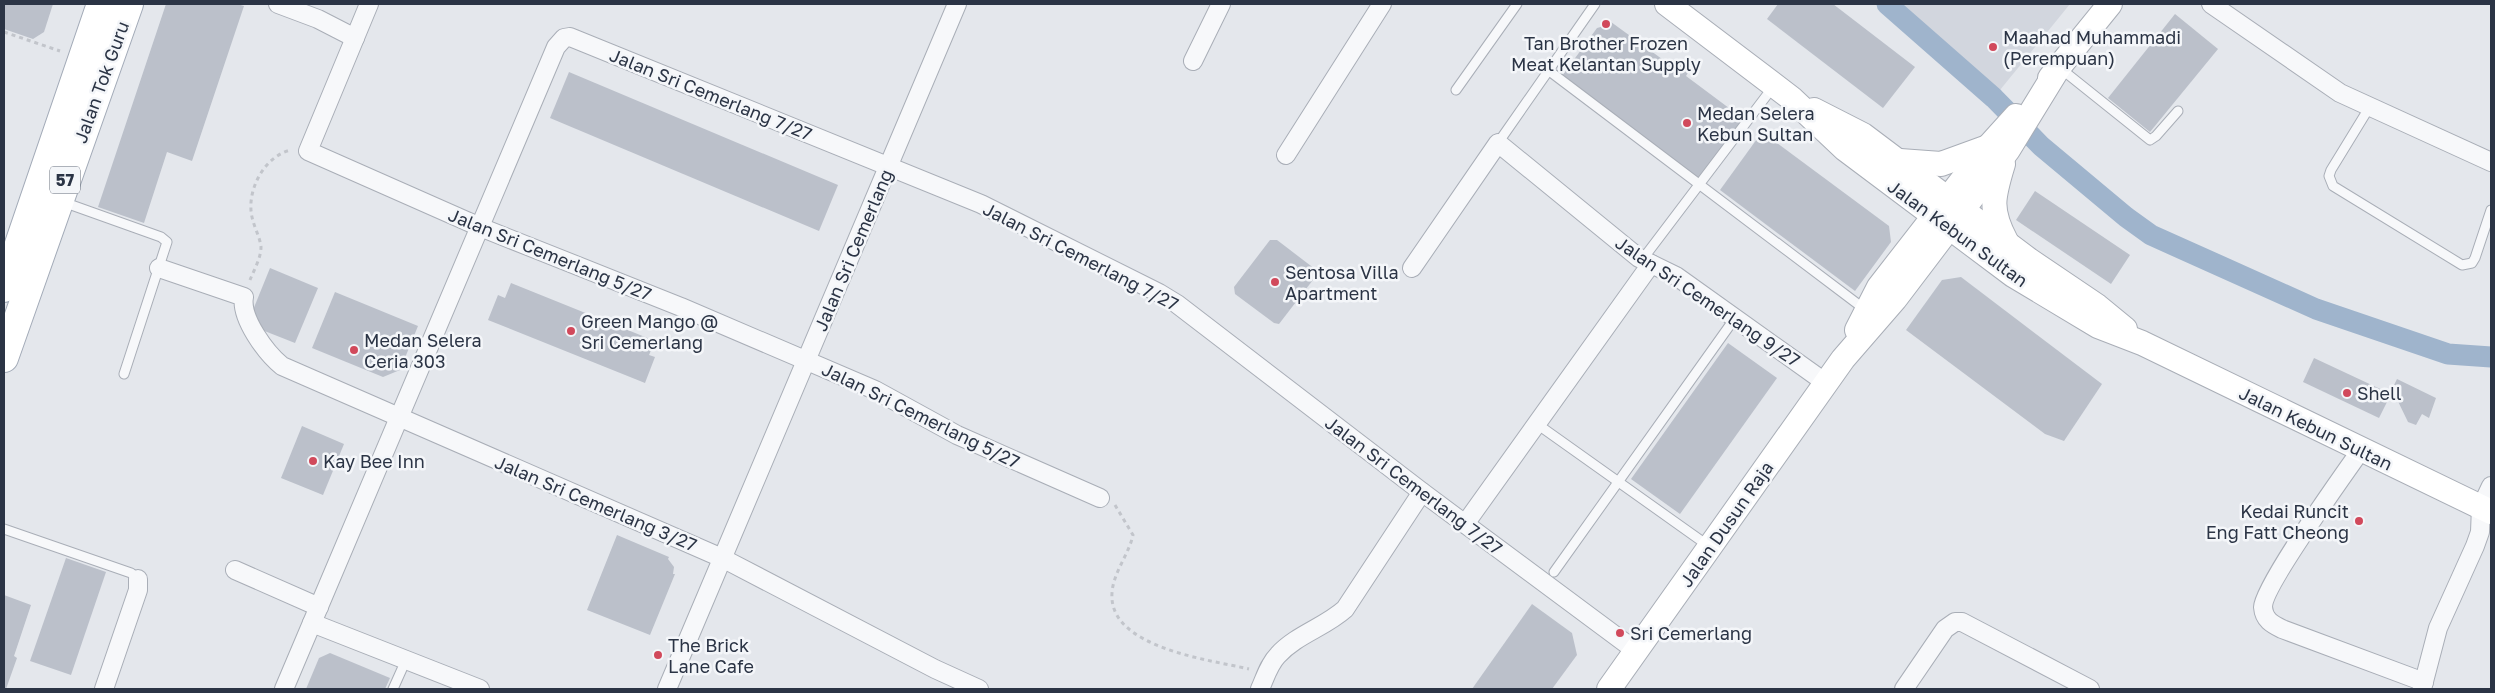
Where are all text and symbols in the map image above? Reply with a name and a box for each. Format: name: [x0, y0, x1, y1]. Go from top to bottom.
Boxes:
street label: Jalan Tok Guru: [69, 18, 133, 146]
marker: Tan Brother Frozen Meat Kelantan Supply: [1600, 18, 1612, 30]
place label: Maahad Muhammadi (Perempuan): [2003, 26, 2181, 69]
place label: Tan Brother Frozen Meat Kelantan Supply: [1511, 32, 1701, 75]
marker: Maahad Muhammadi (Perempuan): [1987, 41, 1999, 53]
street label: Jalan Sri Cemerlang 7/27: [607, 43, 815, 145]
place label: Medan Selera Kebun Sultan: [1697, 102, 1815, 145]
marker: Medan Selera Kebun Sultan: [1681, 117, 1693, 129]
road number: 57: [50, 166, 80, 194]
street label: Jalan Sri Cemerlang: [809, 166, 897, 334]
street label: Jalan Kebun Sultan: [1884, 175, 2032, 291]
street label: Jalan Sri Cemerlang 7/27: [980, 197, 1182, 315]
street label: Jalan Sri Cemerlang 5/27: [445, 203, 655, 305]
street label: Jalan Sri Cemerlang 9/27: [1612, 231, 1804, 371]
place label: Sentosa Villa Apartment: [1285, 261, 1399, 304]
marker: Sentosa Villa Apartment: [1269, 276, 1281, 288]
place label: Green Mango @ Sri Cemerlang: [581, 310, 718, 353]
marker: Green Mango @ Sri Cemerlang: [565, 325, 577, 337]
place label: Medan Selera Ceria 303: [364, 329, 482, 372]
marker: Medan Selera Ceria 303: [348, 344, 360, 356]
street label: Jalan Sri Cemerlang 5/27: [819, 357, 1023, 473]
street label: Jalan Kebun Sultan: [2236, 381, 2396, 475]
place label: Shell: [2357, 382, 2402, 404]
marker: Shell: [2341, 387, 2353, 399]
street label: Jalan Sri Cemerlang 7/27: [1321, 411, 1507, 559]
place label: Kay Bee Inn: [323, 450, 425, 472]
street label: Jalan Sri Cemerlang 3/27: [492, 450, 700, 556]
marker: Kay Bee Inn: [307, 455, 319, 467]
street label: Jalan Dusun Raja: [1674, 457, 1778, 591]
place label: Kedai Runcit Eng Fatt Cheong: [2206, 500, 2349, 543]
marker: Kedai Runcit Eng Fatt Cheong: [2353, 515, 2365, 527]
place label: Sri Cemerlang: [1630, 622, 1752, 644]
marker: Sri Cemerlang: [1614, 627, 1626, 639]
place label: The Brick Lane Cafe: [668, 634, 754, 677]
marker: The Brick Lane Cafe: [652, 649, 664, 661]

